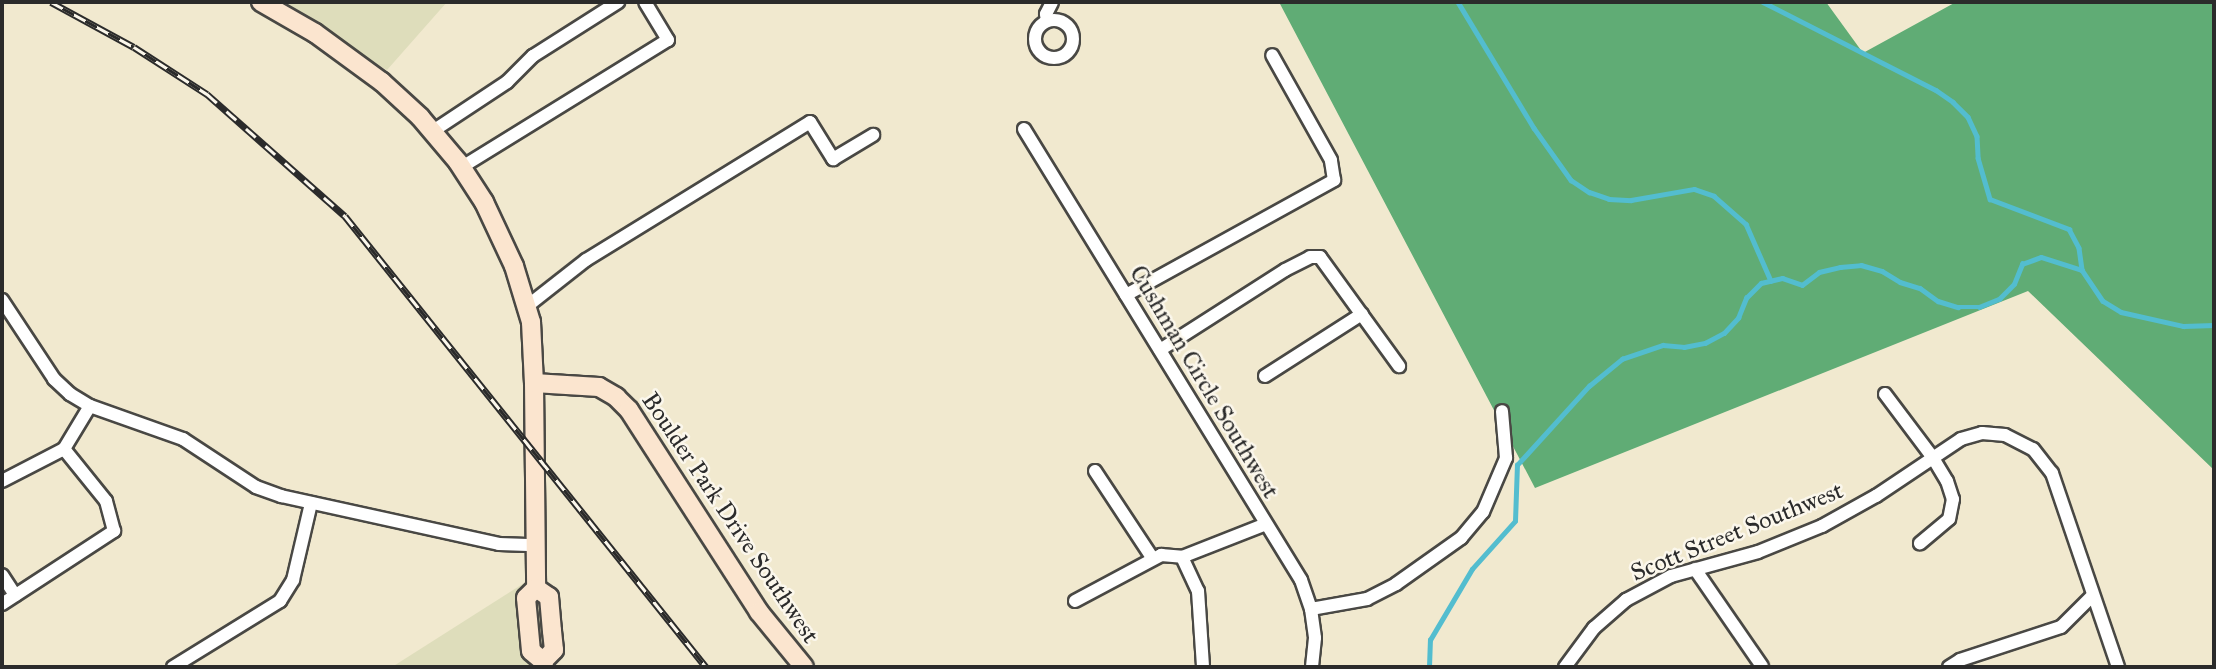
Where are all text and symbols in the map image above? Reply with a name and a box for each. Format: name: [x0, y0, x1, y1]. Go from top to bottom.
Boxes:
street label: Cushman Circle Southwest: [1123, 260, 1285, 504]
street label: Boulder Park Drive Southwest: [635, 387, 825, 649]
street label: Scott Street Southwest: [1627, 476, 1847, 588]

